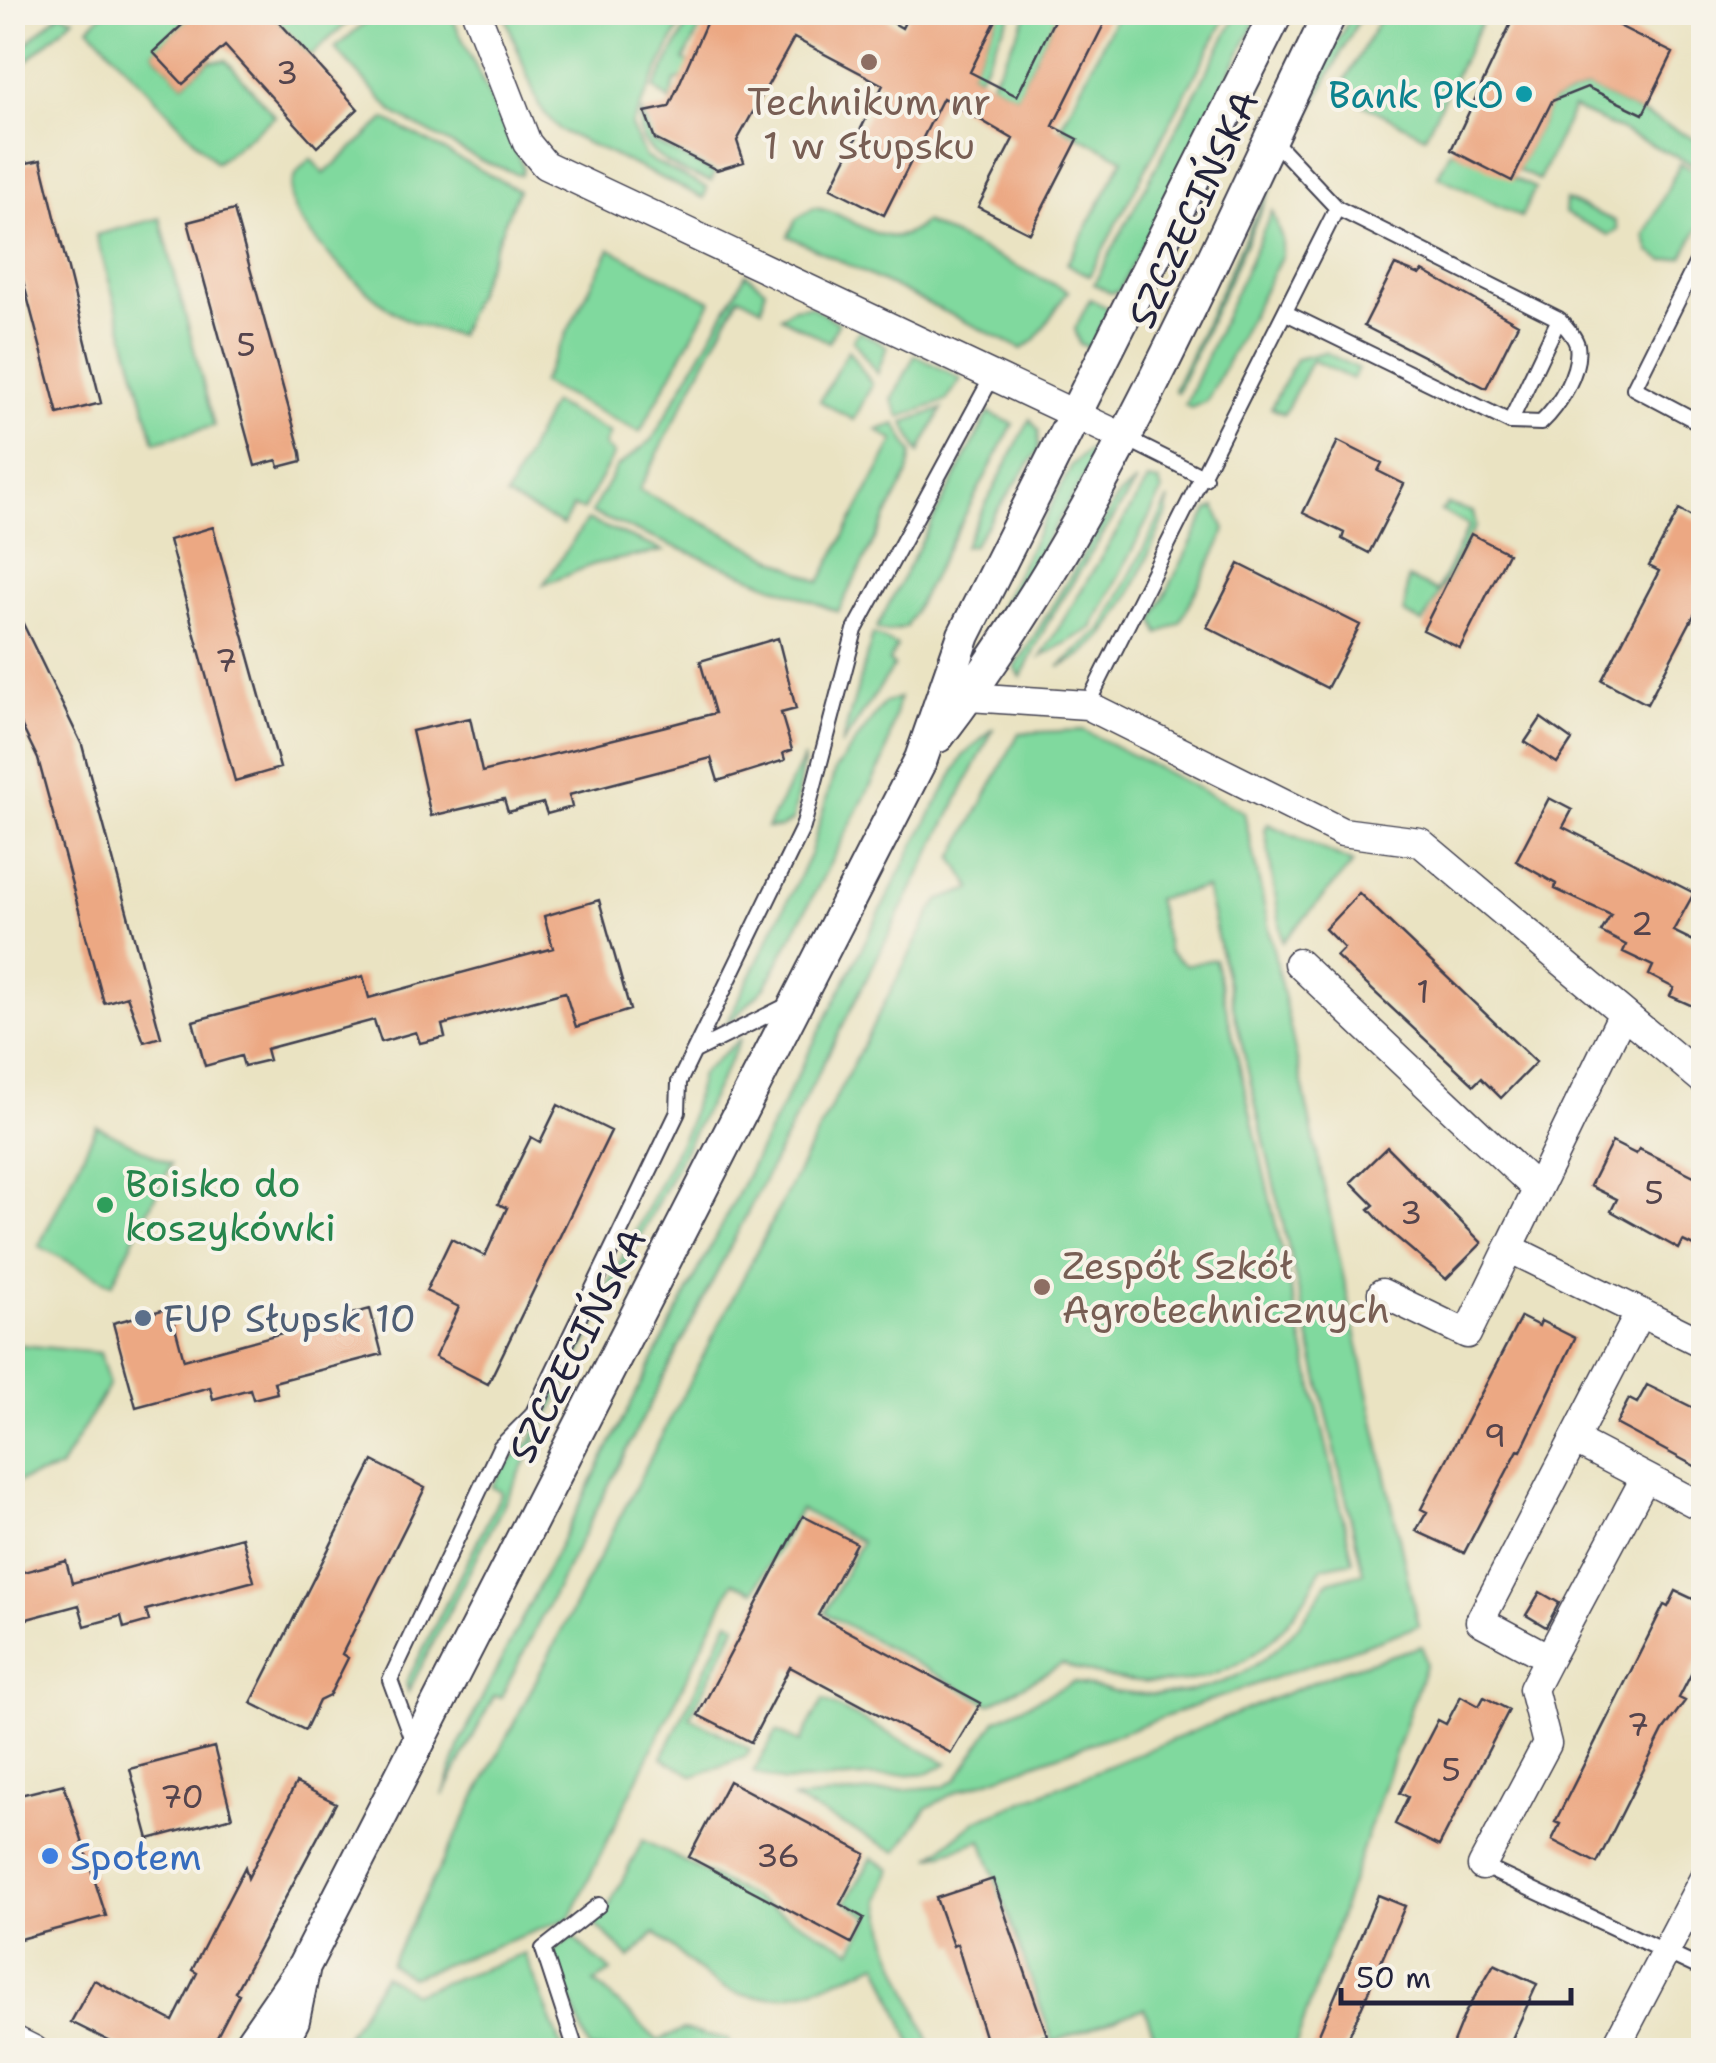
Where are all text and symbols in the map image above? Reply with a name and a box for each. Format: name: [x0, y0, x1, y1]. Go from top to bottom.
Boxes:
house number: 3: [276, 51, 298, 94]
marker: Technikum nr 1 w Słupsku: [858, 51, 880, 73]
place label: Bank PKO: [1328, 69, 1504, 120]
place label: Technikum nr 1 w Słupsku: [747, 76, 991, 171]
street label: SZCZECIŃSKA: [1116, 82, 1270, 336]
marker: Bank PKO: [1513, 83, 1535, 105]
house number: 5: [236, 323, 256, 366]
house number: 7: [215, 639, 237, 682]
house number: 2: [1631, 902, 1653, 945]
house number: 1: [1416, 970, 1430, 1013]
place label: Boisko do koszykówki: [125, 1158, 336, 1253]
house number: 5: [1644, 1171, 1664, 1214]
house number: 3: [1400, 1191, 1422, 1234]
marker: Boisko do koszykówki: [94, 1194, 116, 1216]
street label: SZCZECIŃSKA: [496, 1219, 658, 1471]
place label: Zespół Szkół Agrotechnicznych: [1062, 1240, 1390, 1335]
marker: Zespół Szkół Agrotechnicznych: [1031, 1276, 1053, 1298]
place label: FUP Słupsk 10: [163, 1293, 416, 1344]
marker: FUP Słupsk 10: [132, 1307, 154, 1329]
house number: 9: [1484, 1414, 1506, 1457]
house number: 7: [1627, 1703, 1649, 1746]
house number: 5: [1441, 1748, 1461, 1791]
house number: 70: [160, 1775, 204, 1818]
place label: Społem: [70, 1831, 202, 1882]
house number: 36: [756, 1834, 800, 1877]
marker: Społem: [39, 1845, 61, 1867]
scale bar: [1341, 1943, 1571, 2005]
text: 50 m: [1356, 1957, 1431, 1998]

